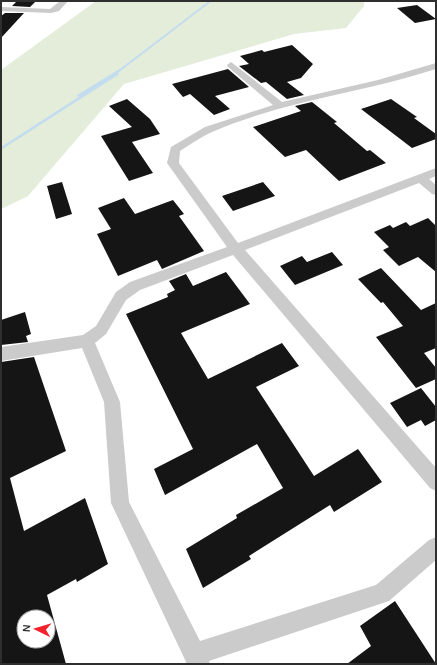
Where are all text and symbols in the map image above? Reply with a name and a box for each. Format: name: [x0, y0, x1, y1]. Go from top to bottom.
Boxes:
north arrow: [16, 609, 56, 649]
text: N: [20, 624, 33, 633]

